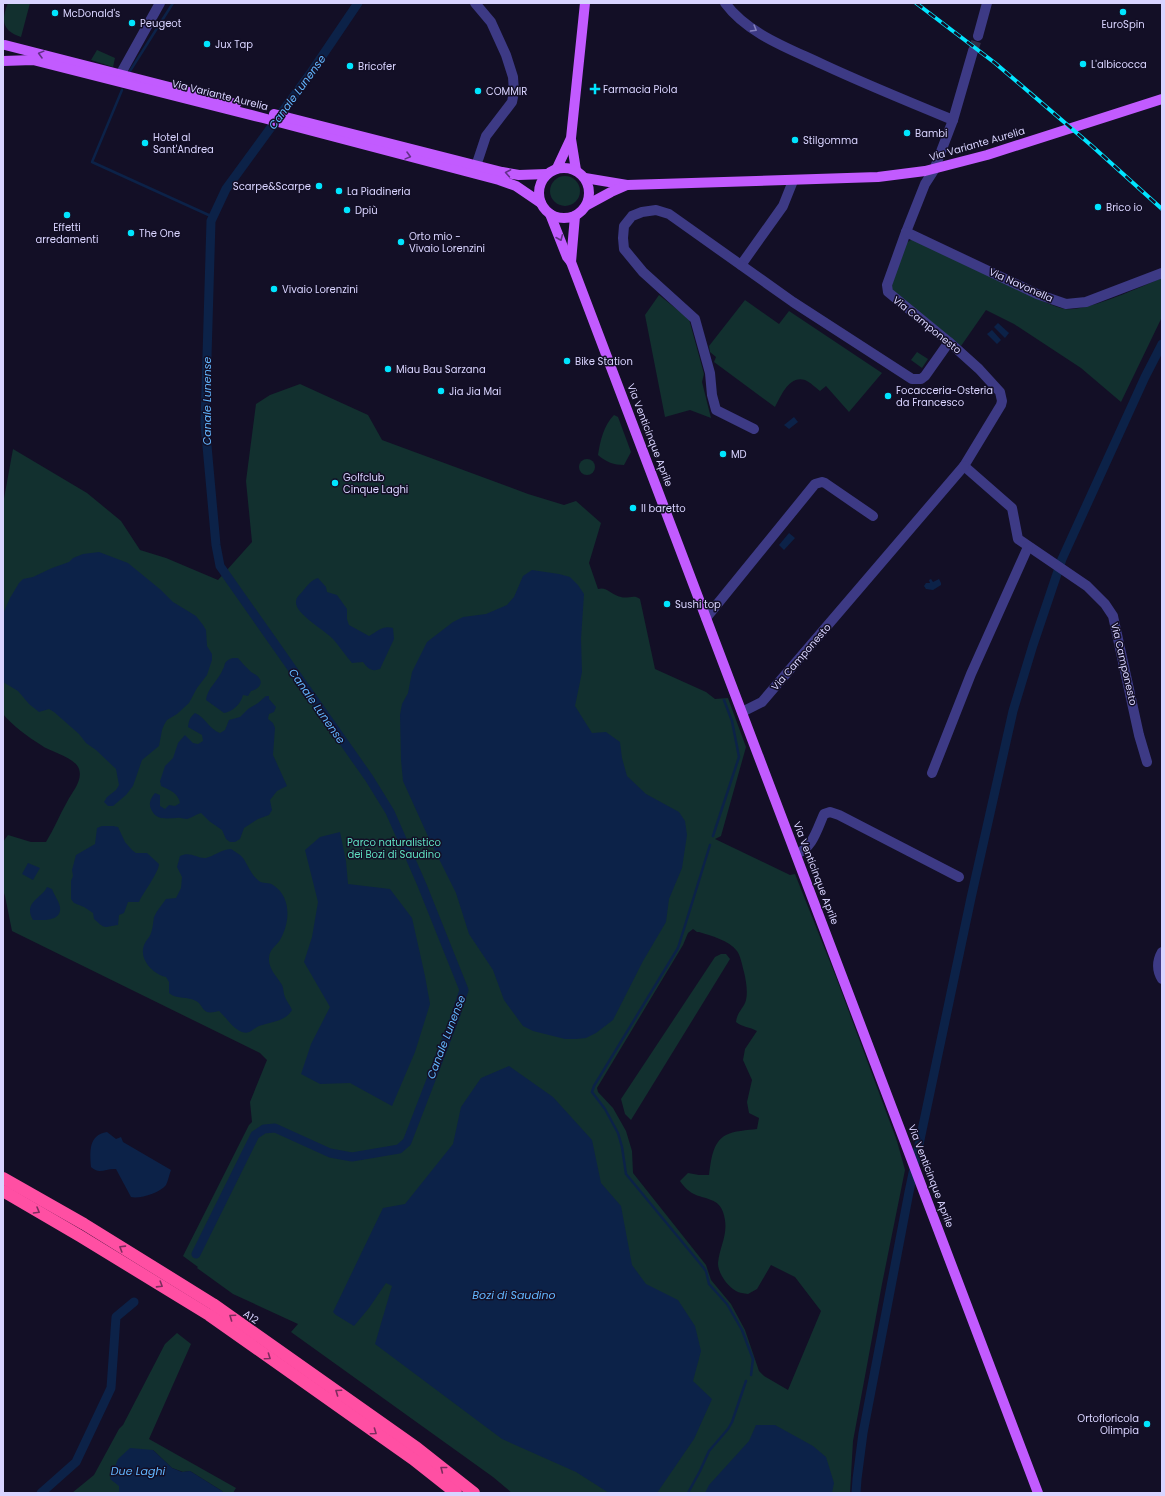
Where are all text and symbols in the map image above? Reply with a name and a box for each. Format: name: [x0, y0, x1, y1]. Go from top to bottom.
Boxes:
place label: McDonald's: [63, 6, 120, 21]
marker: EuroSpin: [1118, 7, 1128, 17]
marker: McDonald's: [50, 8, 60, 18]
place label: Peugeot: [140, 16, 182, 31]
place label: EuroSpin: [1101, 17, 1145, 32]
marker: Peugeot: [127, 18, 137, 28]
one-way arrow: [750, 24, 757, 31]
place label: Jux Tap: [215, 37, 253, 52]
marker: Jux Tap: [202, 39, 212, 49]
one-way arrow: [38, 50, 45, 59]
water label: Canale Lunense: [265, 51, 330, 132]
place label: L'albicocca: [1091, 57, 1147, 72]
place label: Bricofer: [358, 59, 396, 74]
marker: L'albicocca: [1078, 59, 1088, 69]
marker: Bricofer: [345, 61, 355, 71]
street label: Via Variante Aurelia: [170, 76, 270, 114]
place label: Farmacia Piola: [603, 82, 677, 97]
place label: COMMIR: [486, 84, 527, 99]
marker: Farmacia Piola: [590, 84, 600, 94]
marker: COMMIR: [473, 86, 483, 96]
street label: Via Variante Aurelia: [927, 123, 1027, 165]
place label: Bambi: [915, 126, 947, 141]
marker: Bambi: [902, 128, 912, 138]
place label: Hotel al Sant'Andrea: [153, 130, 214, 157]
place label: Stilgomma: [803, 133, 858, 148]
marker: Stilgomma: [790, 135, 800, 145]
marker: Hotel al Sant'Andrea: [140, 138, 150, 148]
one-way arrow: [404, 151, 411, 160]
one-way arrow: [505, 169, 511, 178]
place label: Scarpe&Scarpe: [233, 179, 311, 194]
marker: Scarpe&Scarpe: [314, 181, 324, 191]
place label: La Piadineria: [347, 184, 411, 199]
marker: La Piadineria: [334, 186, 344, 196]
place label: Brico io: [1106, 200, 1142, 215]
marker: Brico io: [1093, 202, 1103, 212]
place label: Dpiù: [355, 203, 378, 218]
marker: Dpiù: [342, 205, 352, 215]
marker: Effetti arredamenti: [62, 210, 72, 220]
place label: Effetti arredamenti: [36, 220, 98, 247]
place label: The One: [139, 226, 180, 241]
marker: The One: [126, 228, 136, 238]
place label: Orto mio - Vivaio Lorenzini: [409, 229, 485, 256]
one-way arrow: [555, 235, 563, 242]
marker: Orto mio - Vivaio Lorenzini: [396, 237, 406, 247]
street label: Via Navonella: [987, 264, 1055, 306]
place label: Vivaio Lorenzini: [282, 282, 358, 297]
marker: Vivaio Lorenzini: [269, 284, 279, 294]
street label: Via Camponesto: [889, 293, 965, 357]
place label: Bike Station: [575, 354, 633, 369]
marker: Bike Station: [562, 356, 572, 366]
water label: Canale Lunense: [199, 357, 215, 445]
place label: Miau Bau Sarzana: [396, 362, 486, 377]
marker: Miau Bau Sarzana: [383, 364, 393, 374]
street label: Via Venticinque Aprile: [623, 381, 677, 489]
place label: Focacceria-Osteria da Francesco: [896, 383, 993, 410]
place label: Jia Jia Mai: [449, 384, 501, 399]
marker: Jia Jia Mai: [436, 386, 446, 396]
marker: Focacceria-Osteria da Francesco: [883, 391, 893, 401]
place label: MD: [731, 447, 747, 462]
marker: MD: [718, 449, 728, 459]
place label: Golfclub Cinque Laghi: [343, 470, 408, 497]
marker: Golfclub Cinque Laghi: [330, 478, 340, 488]
place label: Il baretto: [641, 501, 686, 516]
marker: Il baretto: [628, 503, 638, 513]
place label: Sushi top: [675, 597, 721, 612]
marker: Sushi top: [662, 599, 672, 609]
street label: Via Camponesto: [768, 620, 834, 694]
street label: Via Camponesto: [1107, 621, 1141, 707]
water label: Canale Lunense: [285, 665, 349, 747]
street label: Via Venticinque Aprile: [789, 819, 843, 927]
park label: Parco naturalistico dei Bozi di Saudino: [347, 835, 441, 862]
water label: Canale Lunense: [423, 993, 469, 1081]
street label: Via Venticinque Aprile: [904, 1122, 958, 1230]
one-way arrow: [33, 1206, 40, 1213]
one-way arrow: [119, 1245, 126, 1252]
one-way arrow: [156, 1280, 163, 1288]
water label: Bozi di Saudino: [472, 1287, 556, 1303]
street label: A12: [240, 1306, 262, 1328]
one-way arrow: [229, 1314, 236, 1322]
one-way arrow: [264, 1352, 271, 1359]
one-way arrow: [335, 1389, 342, 1397]
place label: Ortofloricola Olimpia: [1077, 1411, 1139, 1438]
marker: Ortofloricola Olimpia: [1142, 1419, 1152, 1429]
one-way arrow: [370, 1427, 377, 1434]
water label: Due Laghi: [111, 1463, 165, 1479]
one-way arrow: [441, 1466, 448, 1473]

